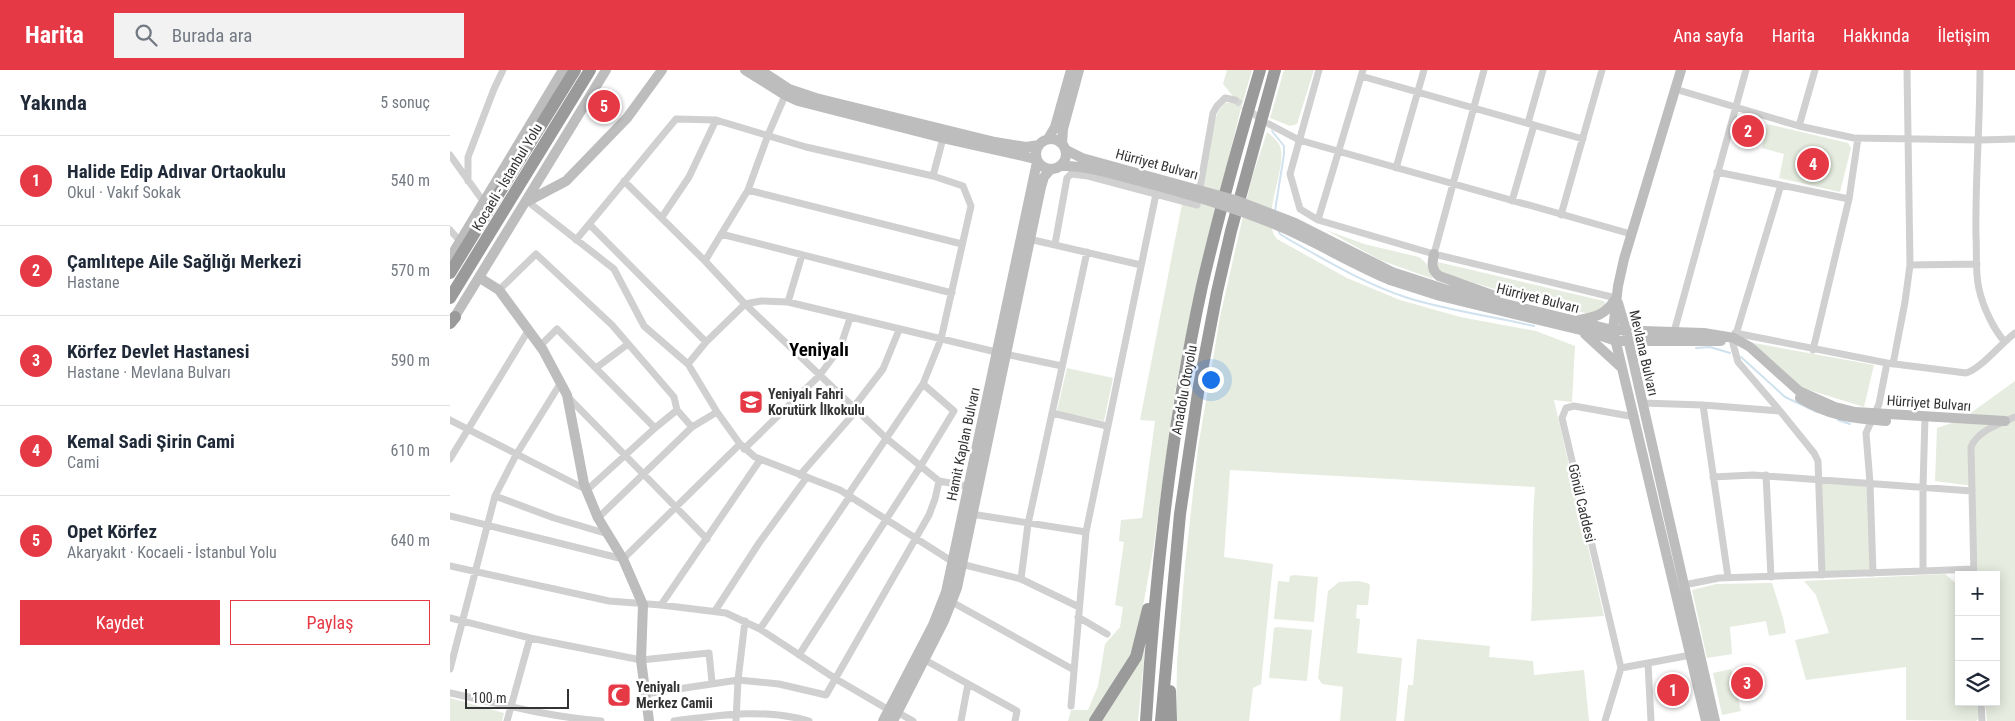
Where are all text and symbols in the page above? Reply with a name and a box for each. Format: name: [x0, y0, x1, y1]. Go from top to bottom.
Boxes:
search box: [114, 13, 464, 58]
text: Harita: [25, 21, 84, 49]
icon: search: [132, 21, 160, 49]
text: Burada ara: [172, 24, 252, 47]
text: Ana sayfa: [1673, 25, 1744, 46]
text: Harita: [1772, 25, 1815, 46]
text: Hakkında: [1843, 25, 1910, 46]
text: İletişim: [1938, 25, 1990, 46]
pin: 5: [588, 87, 620, 125]
text: Yakında: [20, 91, 87, 115]
text: 5 sonuç: [380, 93, 430, 112]
pin: 2: [1732, 112, 1764, 150]
street label: Kocaeli - İstanbul Yolu: [469, 121, 545, 233]
street label: Hürriyet Bulvarı: [1114, 145, 1200, 183]
pin: 4: [1797, 145, 1829, 183]
text: Halide Edip Adıvar Ortaokulu: [67, 160, 286, 183]
text: 1: [32, 171, 40, 190]
text: 540 m: [391, 171, 430, 190]
text: Okul · Vakıf Sokak: [67, 183, 181, 202]
text: Çamlıtepe Aile Sağlığı Merkezi: [67, 250, 301, 273]
text: 2: [32, 261, 40, 280]
text: 570 m: [391, 261, 430, 280]
text: Hastane: [67, 273, 120, 292]
street label: Hürriyet Bulvarı: [1495, 280, 1581, 316]
street label: Mevlana Bulvarı: [1626, 309, 1662, 397]
district label: Yeniyalı: [789, 338, 849, 361]
text: Körfez Devlet Hastanesi: [67, 340, 249, 363]
street label: Anadolu Otoyolu: [1168, 344, 1200, 436]
text: 3: [32, 351, 40, 370]
text: 590 m: [391, 351, 430, 370]
text: Hastane · Mevlana Bulvarı: [67, 363, 231, 382]
your location: [1198, 367, 1224, 393]
place label: Yeniyalı Fahri Korutürk İlkokulu: [768, 386, 865, 418]
street label: Hamit Kaplan Bulvarı: [943, 386, 983, 502]
school or university icon: Yeniyalı Fahri Korutürk İlkokulu: [738, 389, 764, 415]
street label: Hürriyet Bulvarı: [1886, 392, 1972, 414]
text: Kemal Sadi Şirin Cami: [67, 430, 235, 453]
text: 4: [32, 441, 40, 460]
text: 610 m: [391, 441, 430, 460]
text: Cami: [67, 453, 99, 472]
street label: Gönül Caddesi: [1565, 462, 1599, 544]
text: Opet Körfez: [67, 520, 157, 543]
text: 5: [32, 531, 40, 550]
text: 640 m: [391, 531, 430, 550]
text: Akaryakıt · Kocaeli - İstanbul Yolu: [67, 543, 277, 562]
map controls: [1955, 571, 2000, 706]
button: +: [1955, 571, 2000, 616]
button: Kaydet: [20, 600, 220, 645]
button: Paylaş: [230, 600, 430, 645]
button: −: [1955, 616, 2000, 661]
button: layers: [1955, 661, 2000, 706]
pin: 3: [1731, 664, 1763, 702]
pin: 1: [1657, 671, 1689, 709]
place label: Yeniyalı Merkez Camii: [636, 679, 713, 711]
mosque icon: Yeniyalı Merkez Camii: [606, 682, 632, 708]
scale bar: [465, 686, 569, 709]
text: 100 m: [472, 690, 507, 706]

